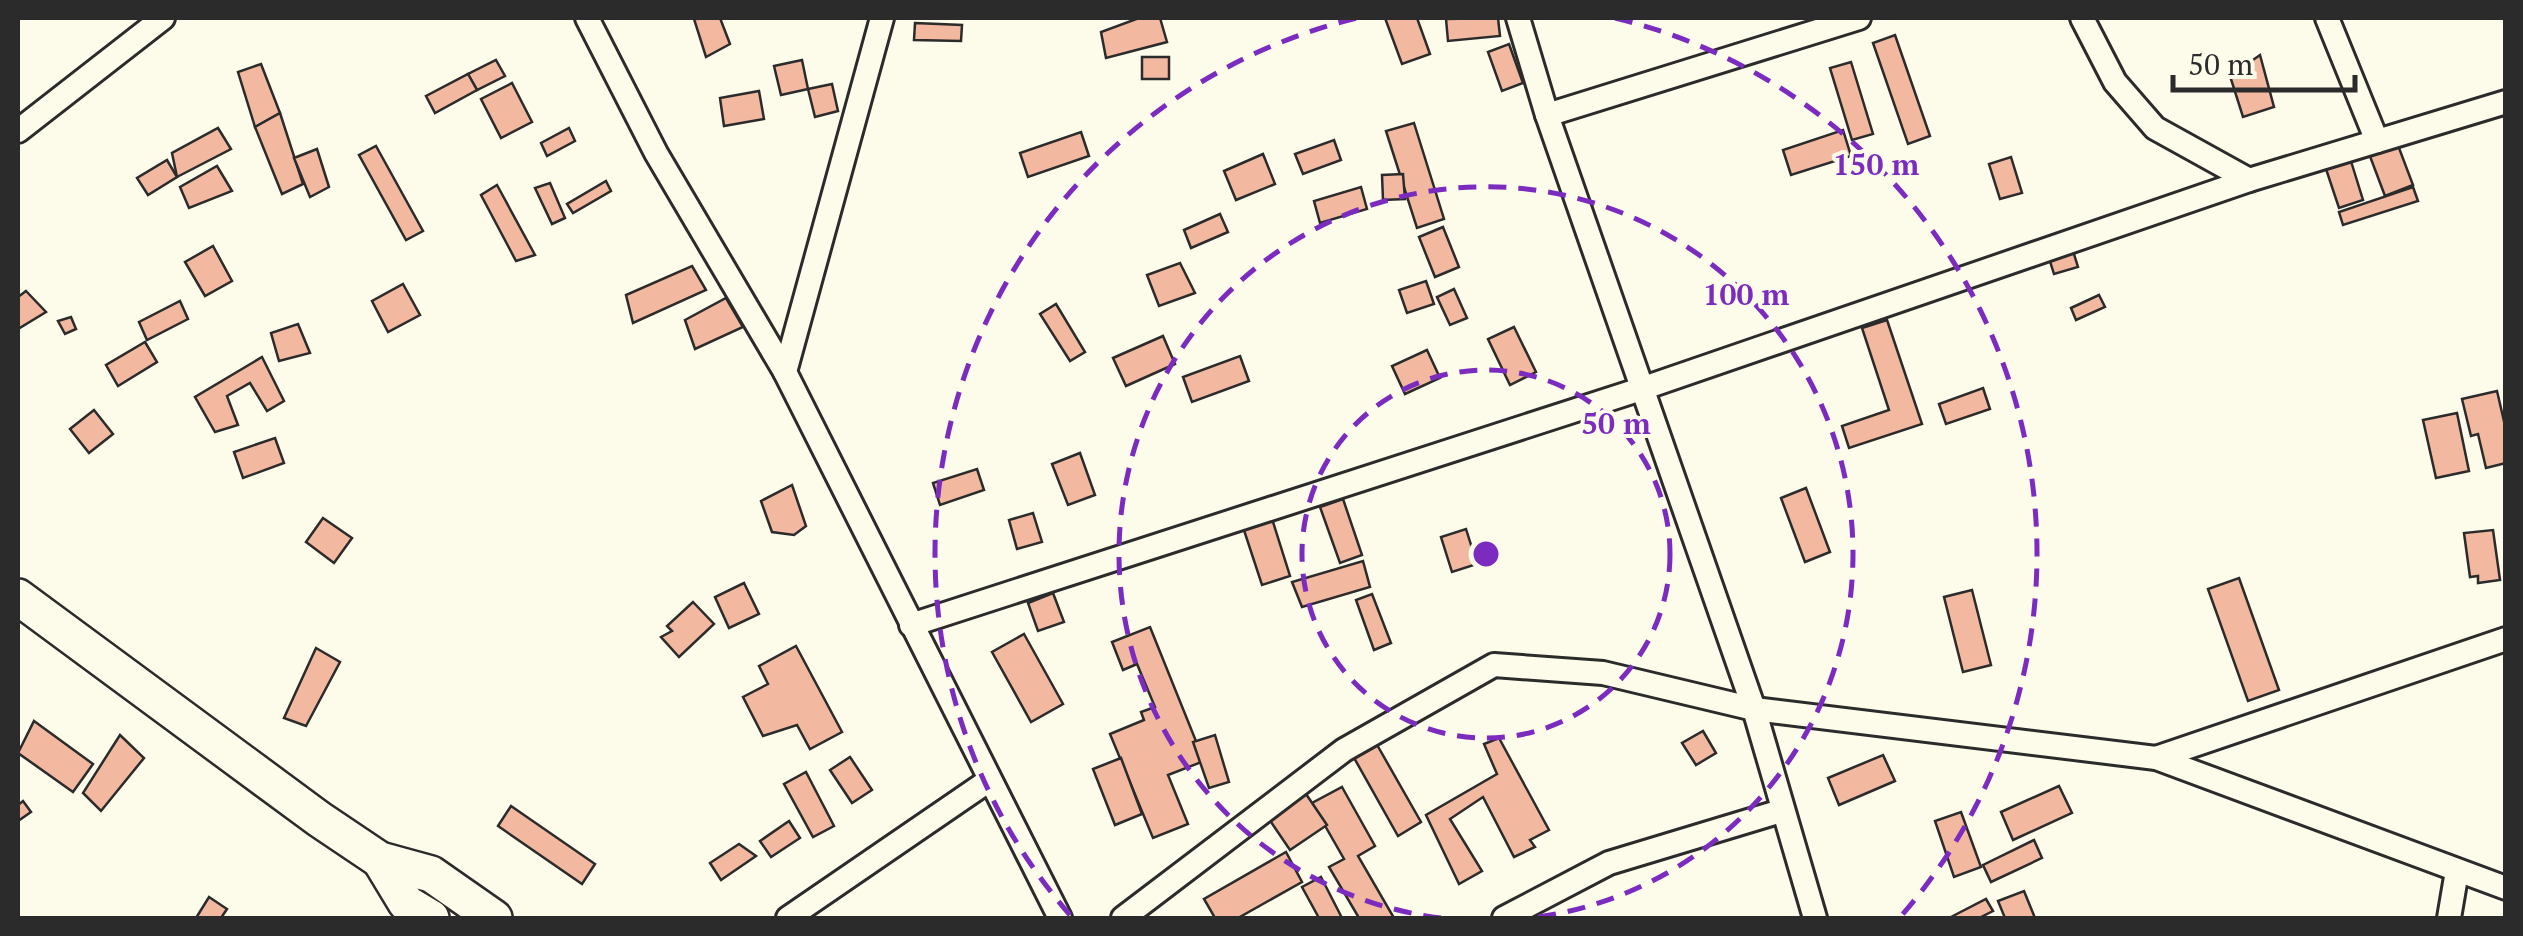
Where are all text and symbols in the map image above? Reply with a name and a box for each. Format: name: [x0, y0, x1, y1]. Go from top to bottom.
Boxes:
scale bar: [2173, 30, 2356, 92]
text: 50 m: [2188, 44, 2253, 84]
text: 150 m: [1833, 144, 1920, 184]
text: 100 m: [1703, 274, 1790, 314]
text: 50 m: [1581, 403, 1651, 443]
centre of rings: [1468, 536, 1504, 572]

